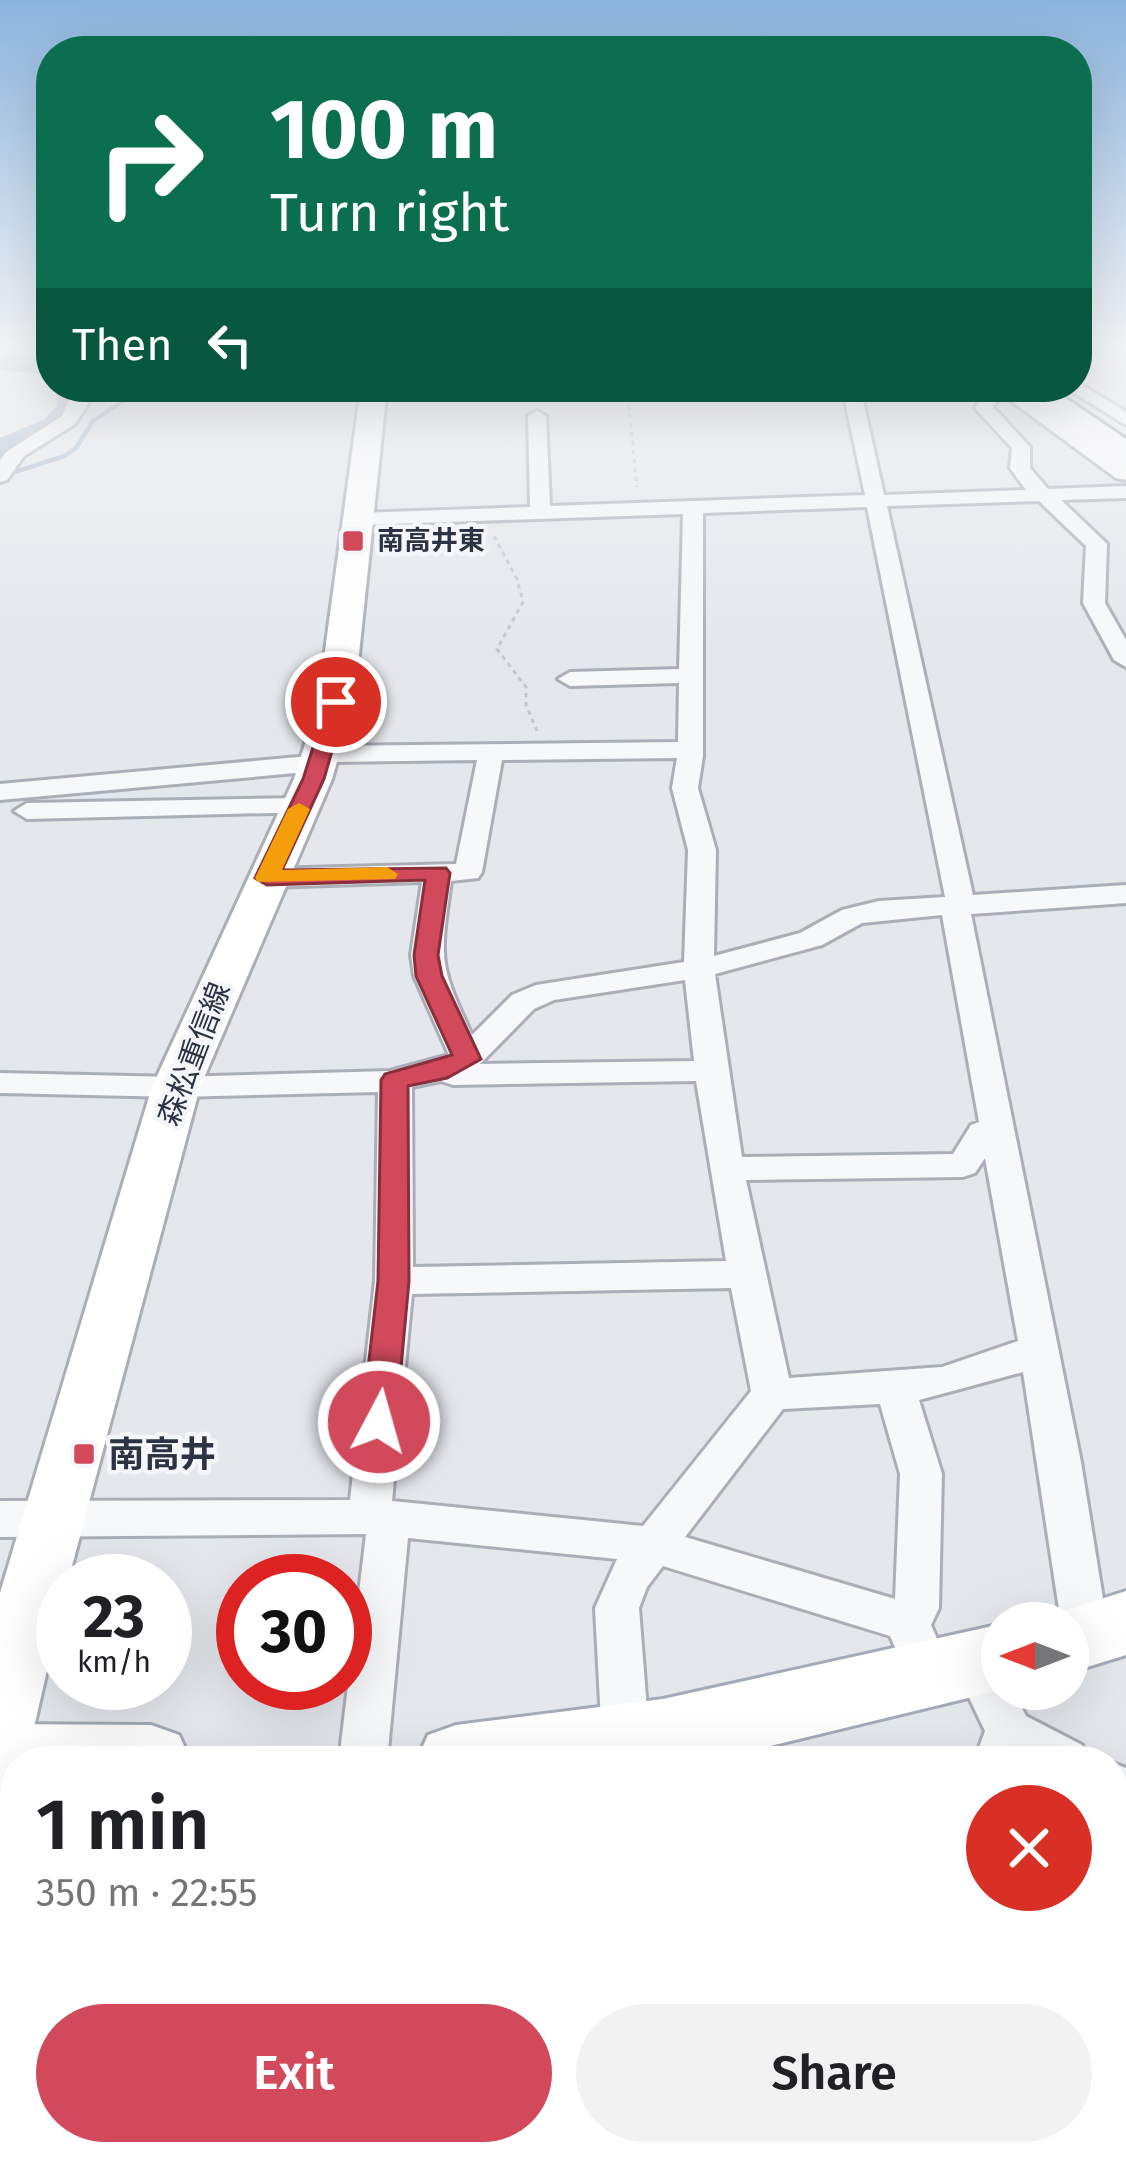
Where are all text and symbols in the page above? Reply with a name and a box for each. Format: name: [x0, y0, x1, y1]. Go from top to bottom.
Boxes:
text: 100 m: [270, 79, 498, 180]
icon: right: [72, 84, 228, 240]
text: Turn right: [270, 181, 509, 245]
icon: left: [197, 312, 263, 378]
text: Then: [72, 318, 173, 372]
place label: 南高井東: [377, 525, 485, 557]
marker: 南高井東: [340, 528, 366, 554]
pin: [285, 651, 387, 753]
icon: arrive: [303, 669, 369, 735]
street label: 森松重信線: [150, 978, 238, 1130]
position arrow: [316, 1359, 442, 1485]
place label: 南高井: [108, 1433, 216, 1477]
marker: 南高井: [71, 1441, 97, 1467]
speed limit sign: 30: [216, 1554, 372, 1710]
text: 23: [83, 1581, 145, 1653]
north arrow: [981, 1602, 1089, 1710]
map controls: [981, 1602, 1089, 1710]
text: km/h: [77, 1644, 151, 1680]
text: 1 min: [36, 1782, 209, 1868]
button: close: [966, 1785, 1092, 1911]
text: 350 m · 22:55: [36, 1870, 258, 1916]
button: Exit: [36, 2004, 552, 2142]
button: Share: [576, 2004, 1092, 2142]

